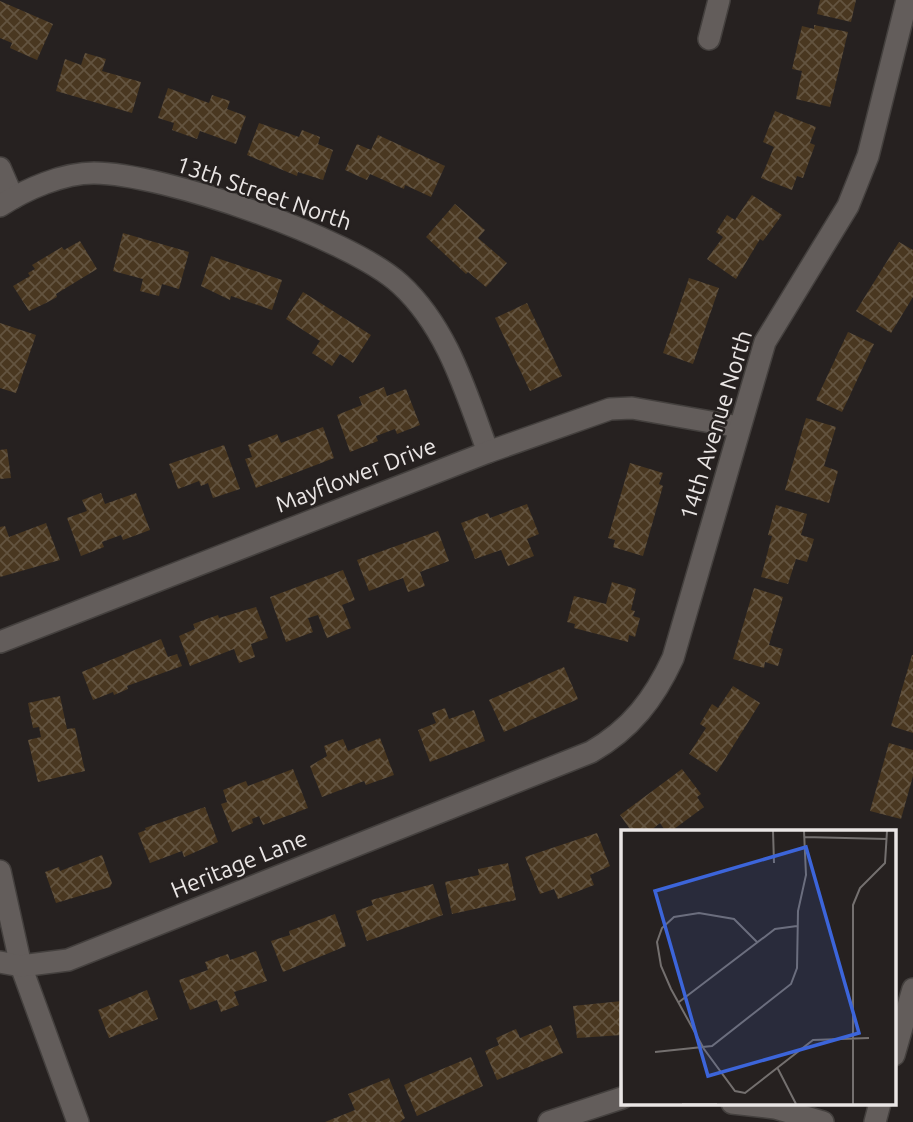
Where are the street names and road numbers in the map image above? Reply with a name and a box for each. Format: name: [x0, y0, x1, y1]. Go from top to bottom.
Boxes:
street label: 13th Street North: [173, 151, 355, 234]
street label: 14th Avenue North: [675, 327, 756, 523]
street label: Mayflower Drive: [272, 432, 440, 517]
street label: Heritage Lane: [167, 825, 310, 902]

